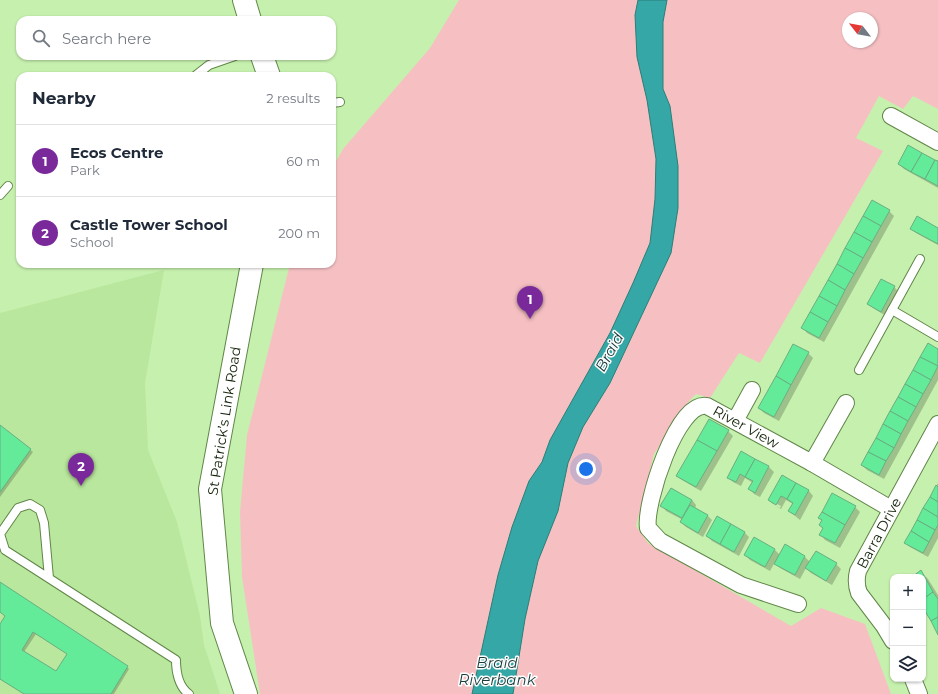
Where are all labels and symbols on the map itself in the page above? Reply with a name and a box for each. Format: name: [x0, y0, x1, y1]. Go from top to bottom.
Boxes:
north arrow: [842, 12, 878, 48]
pin: 1: [517, 286, 543, 319]
water label: Braid: [591, 329, 628, 375]
street label: St Patrick’s Link Road: [203, 345, 245, 497]
street label: River View: [710, 401, 783, 453]
pin: 2: [68, 453, 94, 486]
your location: [576, 459, 596, 479]
street label: Barra Drive: [853, 494, 905, 572]
water label: Braid Riverbank: [458, 653, 537, 689]

